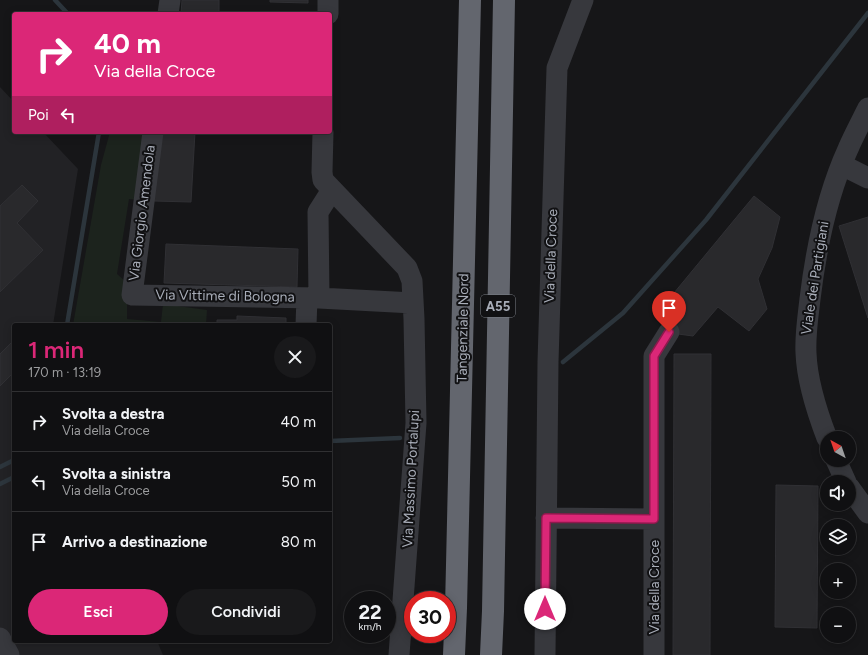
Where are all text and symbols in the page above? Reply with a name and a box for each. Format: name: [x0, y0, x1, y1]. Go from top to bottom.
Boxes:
text: 40 m: [94, 26, 161, 60]
icon: right: [28, 28, 80, 80]
text: Via della Croce: [94, 60, 215, 82]
icon: left: [57, 104, 79, 126]
text: Poi: [28, 106, 49, 124]
street label: Via Giorgio Amendola: [125, 144, 159, 282]
street label: Via della Croce: [541, 208, 561, 303]
street label: Viale dei Partigiani: [798, 220, 832, 336]
street label: Tangenziale Nord: [454, 273, 472, 383]
street label: Via Vittime di Bologna: [155, 286, 295, 306]
pin: [652, 291, 686, 332]
road number: A55: [481, 295, 515, 317]
icon: arrive: [658, 297, 680, 319]
text: 1 min: [28, 335, 84, 364]
button: close: [274, 336, 316, 378]
text: 170 m · 13:19: [28, 365, 101, 380]
text: Svolta a destra: [62, 405, 165, 423]
street label: Via Massimo Portalupi: [399, 410, 423, 548]
icon: right: [28, 411, 50, 433]
text: 40 m: [281, 413, 316, 431]
text: Via della Croce: [62, 423, 150, 438]
north arrow: [820, 431, 856, 467]
map controls: [820, 431, 856, 643]
text: Svolta a sinistra: [62, 465, 171, 483]
icon: left: [28, 471, 50, 493]
text: 50 m: [281, 473, 316, 491]
button: sound: [820, 475, 856, 511]
text: Via della Croce: [62, 483, 150, 498]
button: layers: [820, 519, 856, 555]
icon: arrive: [28, 531, 50, 553]
text: Arrivo a destinazione: [62, 533, 207, 551]
text: 80 m: [281, 533, 316, 551]
street label: Via della Croce: [646, 539, 663, 634]
button: +: [820, 563, 856, 599]
position arrow: [524, 588, 566, 630]
button: Esci: [28, 589, 168, 635]
button: Condividi: [176, 589, 316, 635]
speed limit sign: 30: [404, 591, 456, 643]
text: 22: [358, 600, 382, 624]
button: −: [820, 607, 856, 643]
text: km/h: [359, 620, 381, 633]

